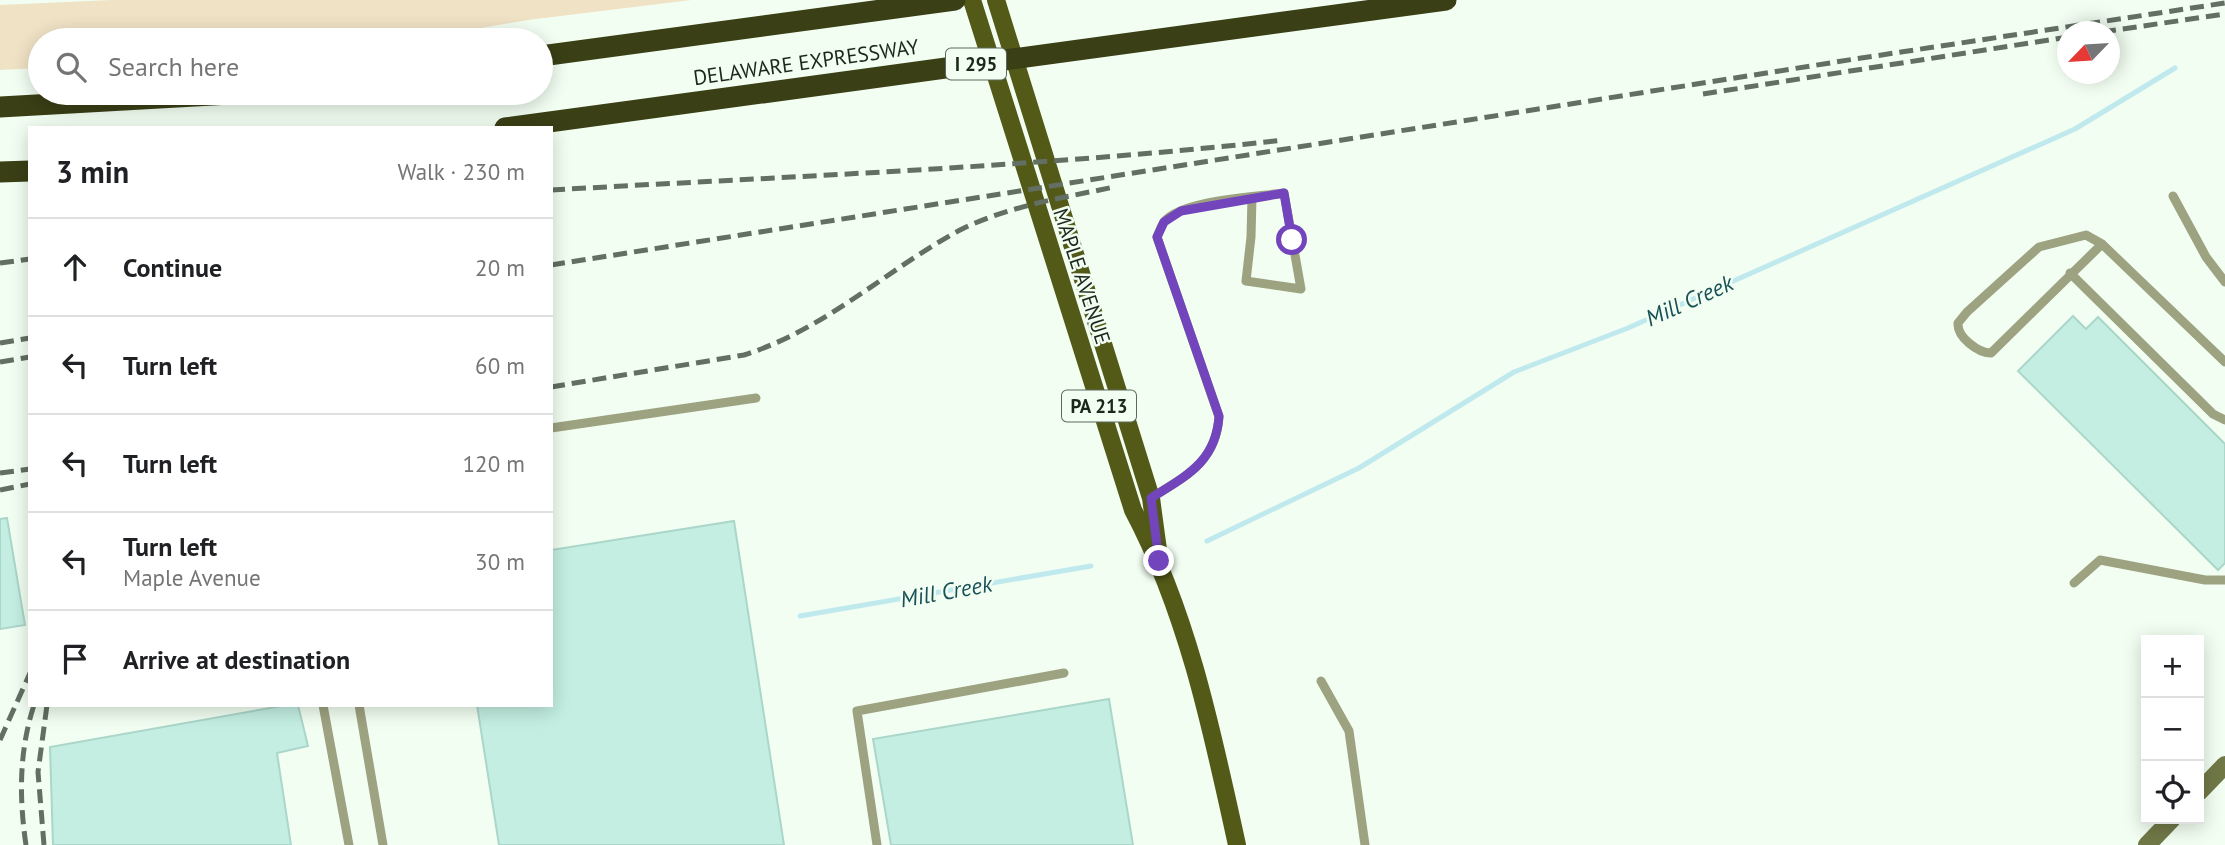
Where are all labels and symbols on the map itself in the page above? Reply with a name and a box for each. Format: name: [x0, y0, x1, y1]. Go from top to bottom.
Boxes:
north arrow: [2057, 21, 2120, 84]
street label: DELAWARE EXPRESSWAY: [691, 33, 921, 91]
road number: I 295: [946, 48, 1006, 80]
street label: MAPLE AVENUE: [1047, 205, 1117, 347]
route start: [1276, 224, 1307, 255]
water label: Mill Creek: [1641, 267, 1739, 332]
road number: PA 213: [1062, 390, 1136, 422]
route end: [1143, 545, 1174, 576]
water label: Mill Creek: [898, 568, 996, 613]

